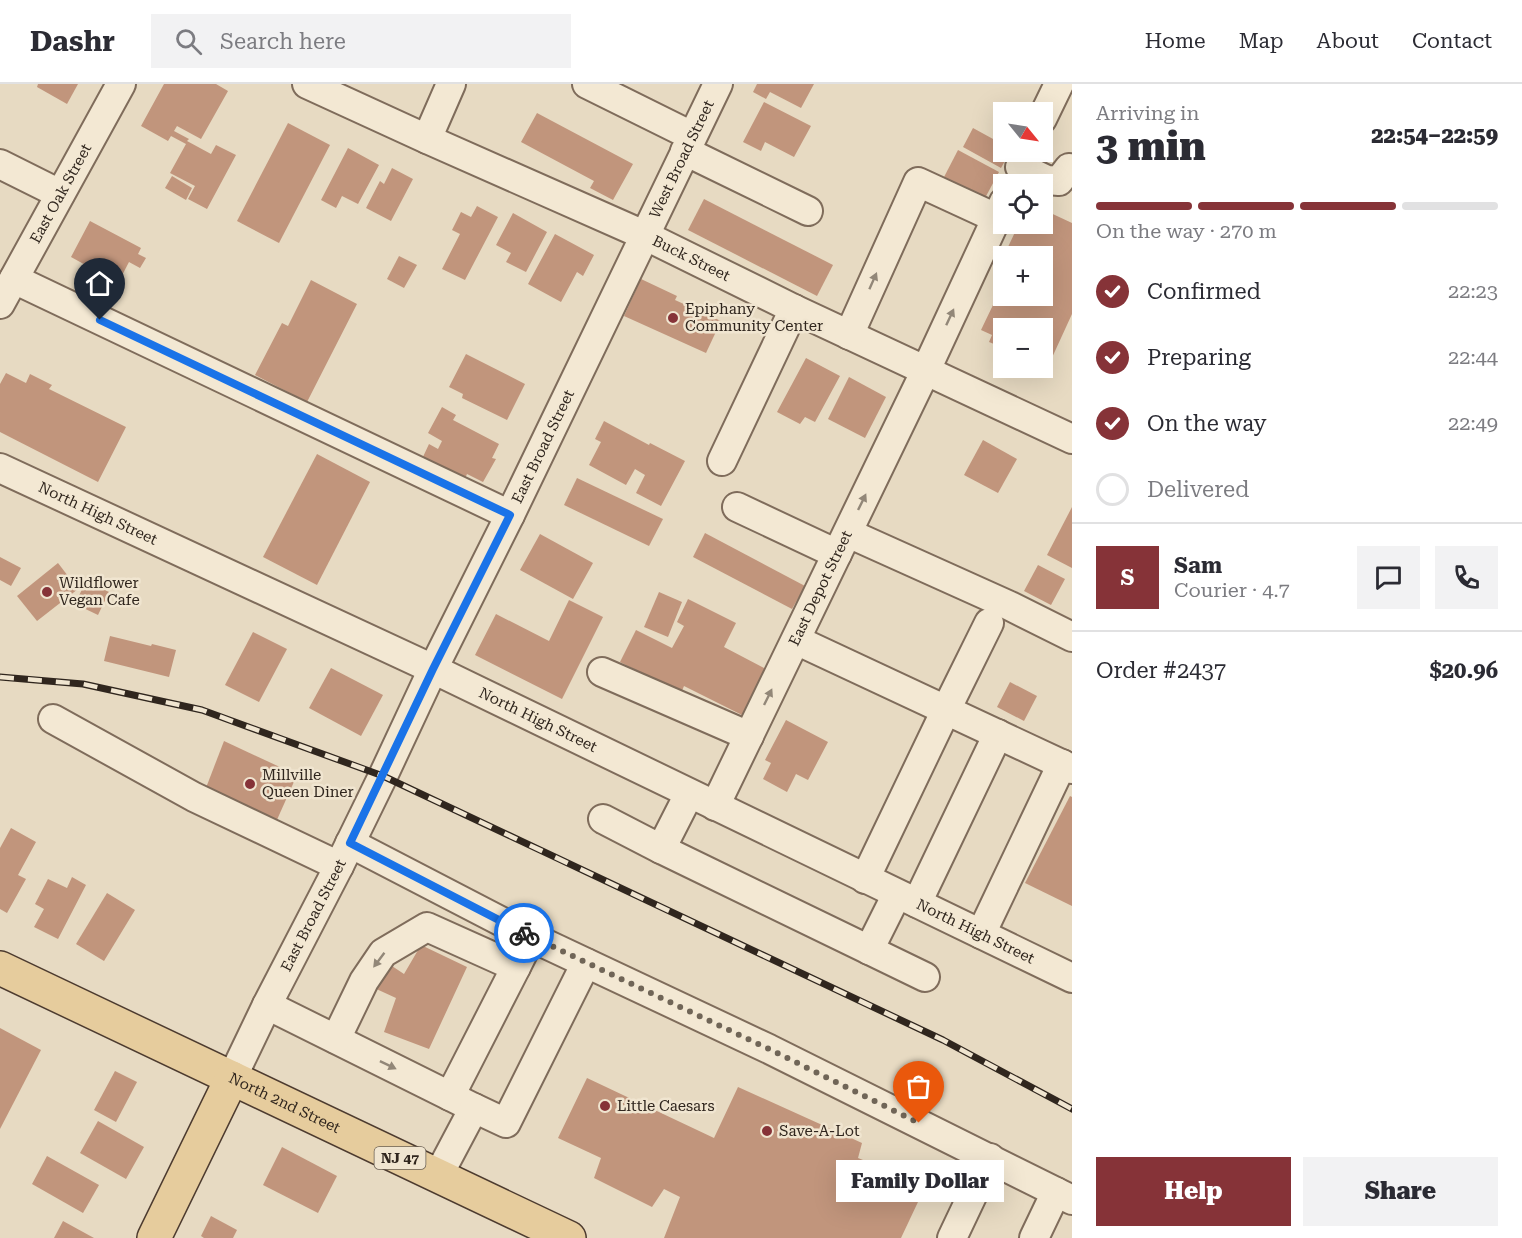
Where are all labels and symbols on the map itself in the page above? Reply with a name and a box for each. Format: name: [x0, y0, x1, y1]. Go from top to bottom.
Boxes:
street label: West Broad Street: [646, 97, 718, 221]
north arrow: [993, 102, 1053, 162]
street label: East Oak Street: [26, 140, 96, 246]
street label: Buck Street: [650, 232, 733, 285]
pin: [74, 258, 125, 320]
one-way arrow: [869, 273, 878, 290]
place label: Epiphany Community Center: [685, 300, 823, 335]
one-way arrow: [946, 309, 955, 326]
marker: Epiphany Community Center: [666, 311, 680, 325]
street label: East Broad Street: [508, 386, 578, 506]
street label: North High Street: [36, 478, 161, 549]
one-way arrow: [858, 494, 867, 511]
street label: East Depot Street: [785, 527, 856, 649]
place label: Wildflower Vegan Cafe: [59, 574, 140, 609]
marker: Wildflower Vegan Cafe: [40, 585, 54, 599]
street label: North High Street: [476, 684, 600, 756]
one-way arrow: [764, 688, 773, 705]
place label: Millville Queen Diner: [262, 766, 354, 801]
marker: Millville Queen Diner: [243, 777, 257, 791]
street label: East Broad Street: [277, 856, 350, 974]
street label: North High Street: [914, 895, 1038, 968]
courier: [494, 903, 554, 963]
one-way arrow: [373, 952, 385, 967]
one-way arrow: [379, 1060, 397, 1070]
pin: [893, 1061, 944, 1123]
street label: North 2nd Street: [226, 1069, 344, 1137]
place label: Little Caesars: [617, 1097, 715, 1115]
marker: Little Caesars: [598, 1099, 612, 1113]
place label: Save-A-Lot: [779, 1122, 860, 1140]
marker: Save-A-Lot: [760, 1124, 774, 1138]
road number: NJ 47: [374, 1147, 426, 1169]
callout: Family Dollar: [835, 1159, 1003, 1201]

